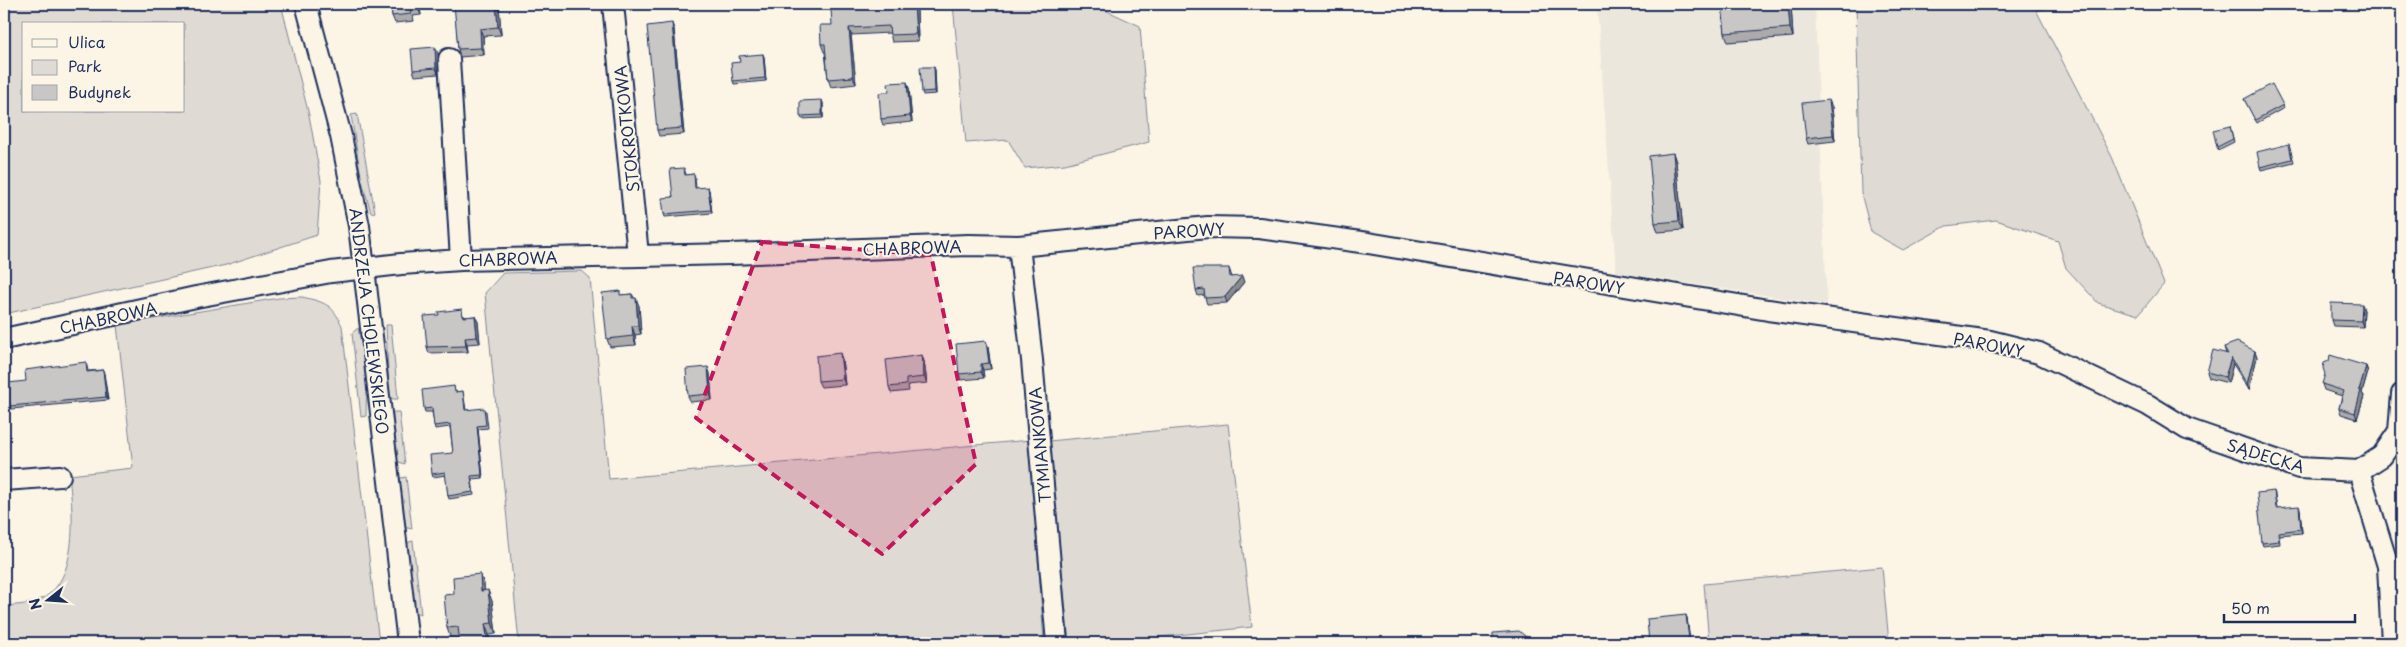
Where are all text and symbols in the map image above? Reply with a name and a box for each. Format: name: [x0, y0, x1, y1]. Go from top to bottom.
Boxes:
legend: [22, 22, 185, 112]
text: Ulica: [68, 30, 106, 53]
text: Park: [68, 54, 102, 77]
street label: STOKROTKOWA: [607, 64, 645, 194]
text: Budynek: [68, 80, 131, 103]
street label: ANDRZEJA CHOLEWSKIEGO: [344, 206, 396, 436]
street label: PAROWY: [1152, 216, 1226, 244]
street label: CHABROWA: [862, 233, 962, 261]
street label: CHABROWA: [458, 244, 558, 272]
street label: PAROWY: [1552, 265, 1627, 300]
street label: CHABROWA: [57, 295, 159, 339]
street label: PAROWY: [1952, 325, 2027, 363]
street label: TYMIANKOWA: [1022, 386, 1056, 504]
street label: SĄDECKA: [2224, 432, 2308, 478]
north arrow: [22, 574, 72, 624]
scale bar: [2224, 592, 2355, 624]
text: N: [23, 596, 47, 612]
text: 50 m: [2231, 596, 2270, 619]

